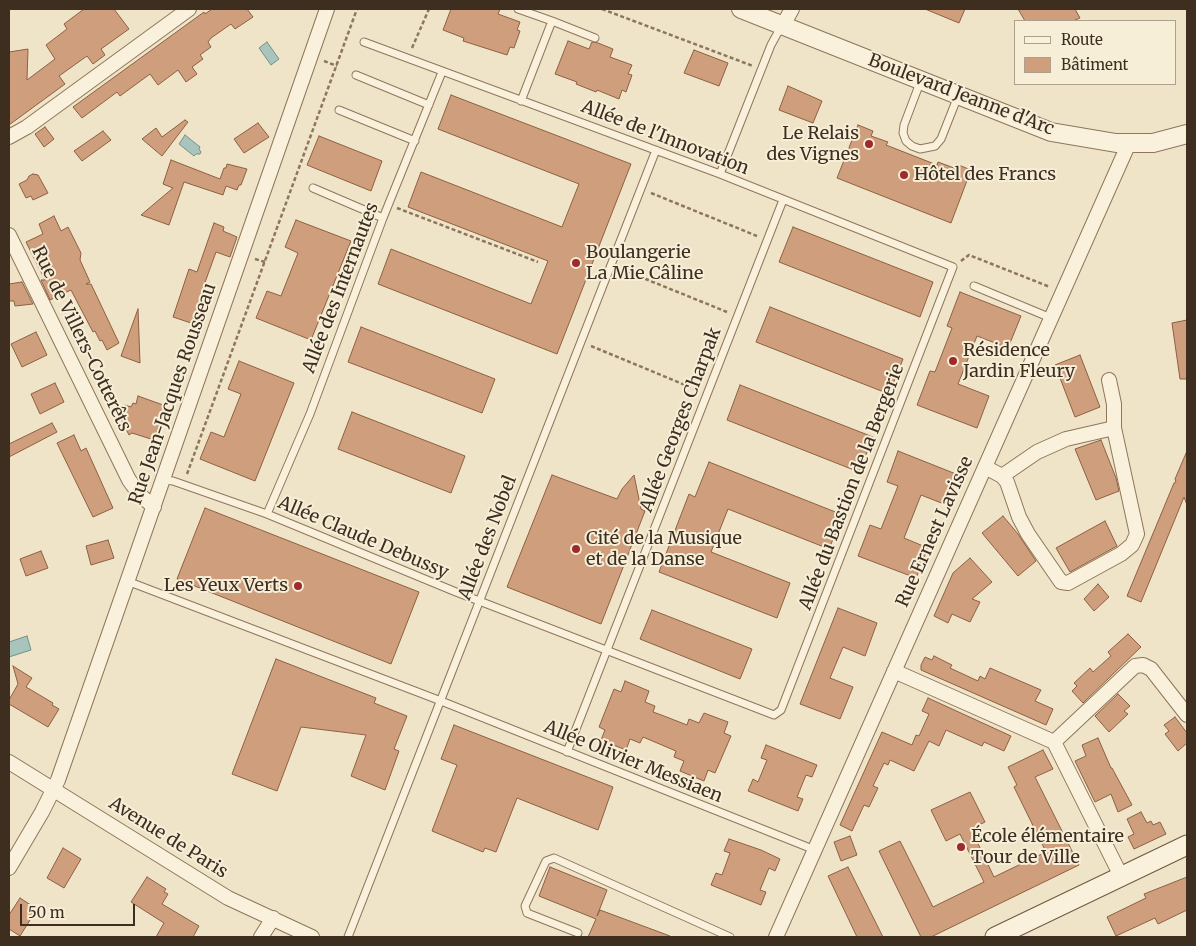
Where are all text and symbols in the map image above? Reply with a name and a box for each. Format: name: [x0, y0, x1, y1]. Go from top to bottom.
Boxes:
legend: [1014, 20, 1176, 85]
text: Route: [1061, 30, 1103, 49]
street label: Boulevard Jeanne d'Arc: [865, 50, 1057, 140]
text: Bâtiment: [1061, 55, 1128, 74]
street label: Allée de l'Innovation: [578, 96, 752, 180]
place label: Le Relais des Vignes: [766, 123, 859, 166]
marker: Le Relais des Vignes: [863, 138, 875, 150]
place label: Hôtel des Francs: [914, 164, 1056, 186]
marker: Hôtel des Francs: [898, 169, 910, 181]
street label: Allée des Internautes: [299, 200, 383, 376]
place label: Boulangerie La Mie Câline: [586, 242, 703, 284]
street label: Rue de Villers-Cotterêts: [27, 243, 135, 435]
marker: Boulangerie La Mie Câline: [570, 257, 582, 269]
street label: Rue Jean-Jacques Rousseau: [125, 280, 221, 508]
street label: Allée Georges Charpak: [636, 325, 726, 515]
place label: Résidence Jardin Fleury: [963, 340, 1075, 382]
marker: Résidence Jardin Fleury: [947, 355, 959, 367]
street label: Allée du Bastion de la Bergerie: [795, 361, 909, 613]
street label: Rue Ernest Lavisse: [892, 453, 978, 611]
street label: Allée des Nobel: [454, 473, 522, 603]
street label: Allée Claude Debussy: [274, 492, 452, 584]
place label: Cité de la Musique et de la Danse: [586, 528, 742, 570]
marker: Cité de la Musique et de la Danse: [570, 543, 582, 555]
place label: Les Yeux Verts: [164, 575, 288, 597]
marker: Les Yeux Verts: [292, 580, 304, 592]
street label: Allée Olivier Messiaen: [541, 716, 725, 808]
street label: Avenue de Paris: [105, 793, 231, 883]
place label: École élémentaire Tour de Ville: [971, 826, 1124, 869]
marker: École élémentaire Tour de Ville: [955, 841, 967, 853]
scale bar: [22, 894, 138, 926]
text: 50 m: [28, 903, 65, 922]

